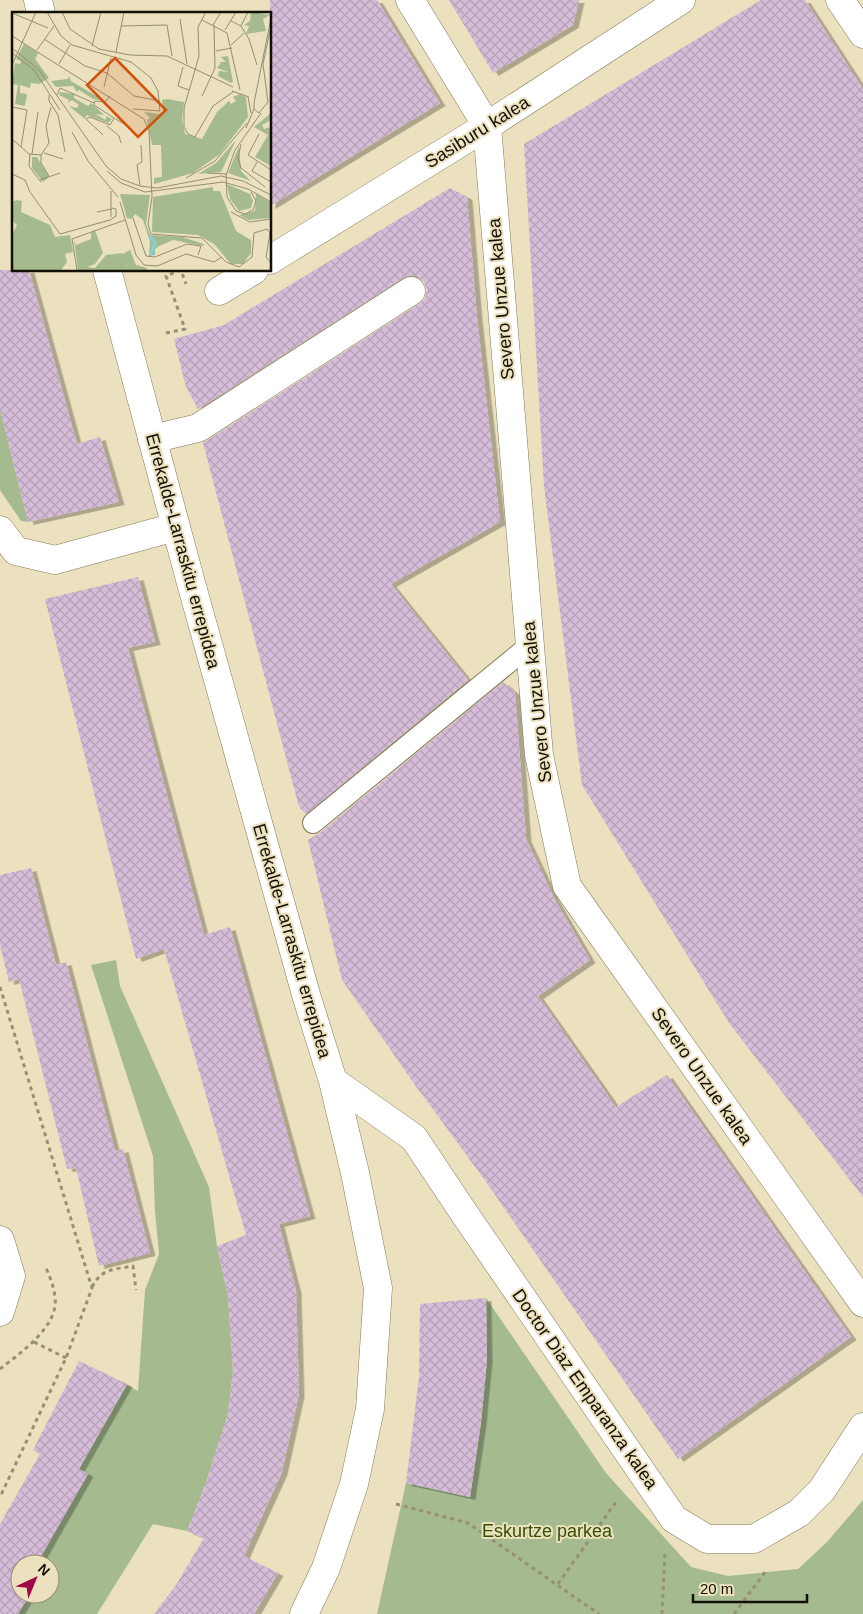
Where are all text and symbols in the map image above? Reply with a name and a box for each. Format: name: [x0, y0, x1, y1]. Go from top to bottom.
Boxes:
inset map: [12, 12, 271, 271]
street label: Sasiburu kalea: [421, 91, 534, 172]
street label: Severo Unzue kalea: [484, 216, 518, 381]
street label: Errekalde-Larraskitu errepidea: [142, 431, 224, 672]
street label: Severo Unzue kalea: [518, 619, 555, 784]
street label: Errekalde-Larraskitu errepidea: [249, 821, 335, 1062]
street label: Severo Unzue kalea: [647, 1004, 757, 1149]
street label: Doctor Diaz Emparanza kalea: [508, 1285, 662, 1493]
park label: Eskurtze parkea: [482, 1521, 613, 1541]
north arrow: [10, 1554, 60, 1604]
text: N: [35, 1560, 53, 1579]
scale bar: [693, 1572, 807, 1604]
text: 20 m: [700, 1580, 733, 1597]

